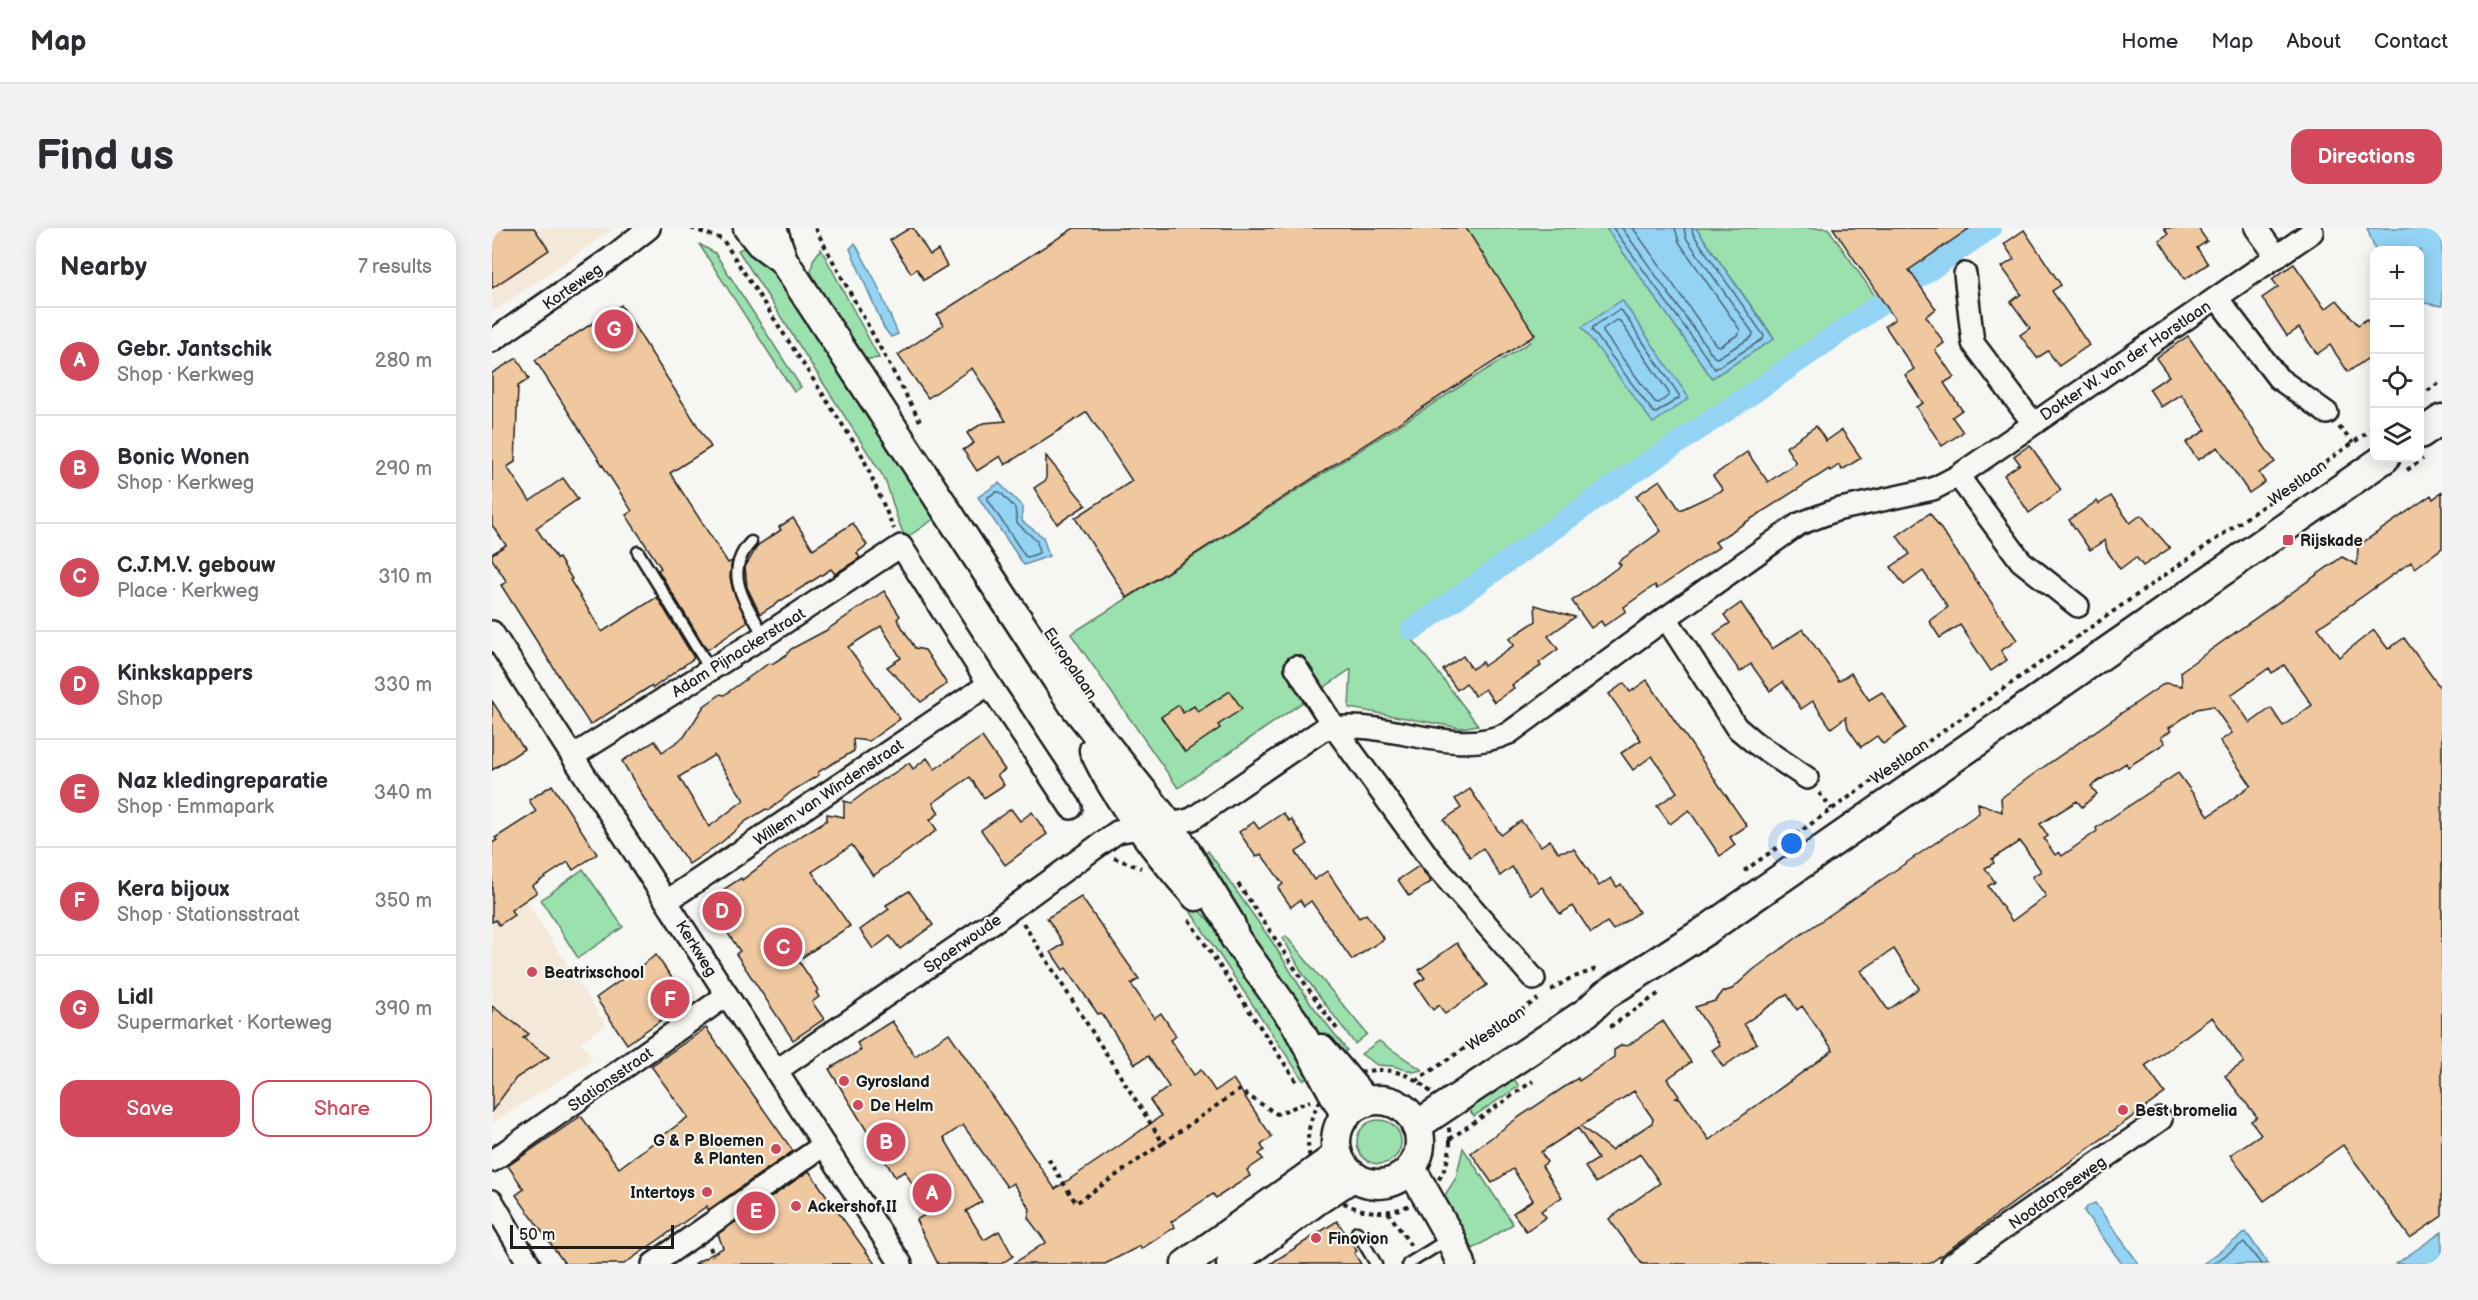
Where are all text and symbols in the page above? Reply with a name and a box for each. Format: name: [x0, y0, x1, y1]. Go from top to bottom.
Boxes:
text: Map: [30, 25, 86, 58]
text: Home: [2121, 29, 2178, 54]
text: Map: [2211, 29, 2253, 54]
text: About: [2286, 29, 2341, 54]
text: Contact: [2374, 29, 2448, 54]
button: Directions: [2291, 129, 2442, 184]
text: Find us: [36, 131, 174, 182]
map controls: [2370, 246, 2424, 462]
button: +: [2370, 246, 2424, 300]
text: Nearby: [60, 252, 147, 283]
text: 7 results: [358, 255, 432, 279]
street label: Korteweg: [539, 260, 606, 315]
street label: Dokter W. van der Horstlaan: [2037, 297, 2215, 425]
button: −: [2370, 300, 2424, 354]
pin: G: [594, 306, 634, 352]
text: Gebr. Jantschik: [117, 336, 272, 363]
text: A: [73, 349, 86, 373]
text: 280 m: [375, 349, 432, 373]
button: locate: [2370, 354, 2424, 408]
text: Shop · Kerkweg: [117, 363, 254, 387]
button: layers: [2370, 408, 2424, 462]
text: Bonic Wonen: [117, 444, 250, 471]
street label: Westlaan: [2265, 456, 2331, 510]
text: B: [72, 457, 87, 481]
text: 290 m: [375, 457, 432, 481]
text: Shop · Kerkweg: [117, 471, 254, 495]
place label: Rijskade: [2300, 532, 2363, 551]
marker: Rijskade: [2281, 533, 2295, 547]
text: C.J.M.V. gebouw: [117, 552, 276, 579]
text: C: [72, 565, 87, 589]
text: 310 m: [378, 565, 432, 589]
text: Place · Kerkweg: [117, 579, 259, 603]
street label: Adam Pijnackerstraat: [669, 604, 809, 702]
street label: Europalaan: [1039, 624, 1101, 703]
text: Kinkskappers: [117, 660, 253, 687]
text: D: [73, 673, 86, 697]
text: 330 m: [374, 673, 432, 697]
text: Shop: [117, 687, 163, 711]
street label: Westlaan: [1867, 735, 1933, 789]
street label: Willem van Windenstraat: [750, 736, 907, 850]
text: Naz kledingreparatie: [117, 768, 328, 795]
text: E: [73, 781, 86, 805]
text: 340 m: [374, 781, 432, 805]
text: Shop · Emmapark: [117, 795, 274, 819]
your location: [1777, 829, 1806, 858]
text: Kera bijoux: [117, 876, 229, 903]
pin: D: [702, 888, 742, 934]
text: F: [73, 889, 86, 913]
text: 350 m: [375, 889, 432, 913]
text: Shop · Stationsstraat: [117, 903, 300, 927]
street label: Spaerwoude: [920, 910, 1006, 978]
street label: Kerkweg: [671, 917, 720, 980]
pin: C: [764, 924, 802, 970]
place label: Beatrixschool: [544, 964, 644, 983]
marker: Beatrixschool: [525, 965, 539, 979]
pin: F: [650, 976, 690, 1022]
text: Lidl: [117, 984, 153, 1011]
text: G: [72, 997, 87, 1021]
text: 390 m: [374, 997, 432, 1021]
street label: Westlaan: [1463, 1003, 1529, 1056]
text: Supermarket · Korteweg: [117, 1011, 332, 1035]
street label: Stationsstraat: [565, 1044, 657, 1116]
place label: Gyrosland: [856, 1073, 930, 1092]
marker: Gyrosland: [837, 1074, 851, 1088]
button: Save: [60, 1080, 240, 1137]
button: Share: [252, 1080, 432, 1137]
place label: De Helm: [870, 1097, 933, 1116]
marker: De Helm: [851, 1098, 865, 1112]
place label: Best bromelia: [2135, 1102, 2238, 1121]
marker: Best bromelia: [2116, 1103, 2130, 1117]
pin: B: [866, 1120, 906, 1164]
place label: G & P Bloemen & Planten: [653, 1132, 764, 1169]
marker: G & P Bloemen & Planten: [769, 1142, 783, 1156]
street label: Nootdorpseweg: [2006, 1153, 2110, 1234]
pin: A: [912, 1170, 952, 1216]
place label: Intertoys: [630, 1184, 695, 1203]
marker: Intertoys: [700, 1185, 714, 1199]
pin: E: [736, 1188, 776, 1234]
place label: Ackershof II: [807, 1198, 897, 1217]
marker: Ackershof II: [789, 1199, 803, 1213]
scale bar: [510, 1222, 674, 1250]
text: 50 m: [519, 1226, 555, 1245]
place label: Finovion: [1328, 1230, 1388, 1249]
marker: Finovion: [1309, 1231, 1323, 1245]

